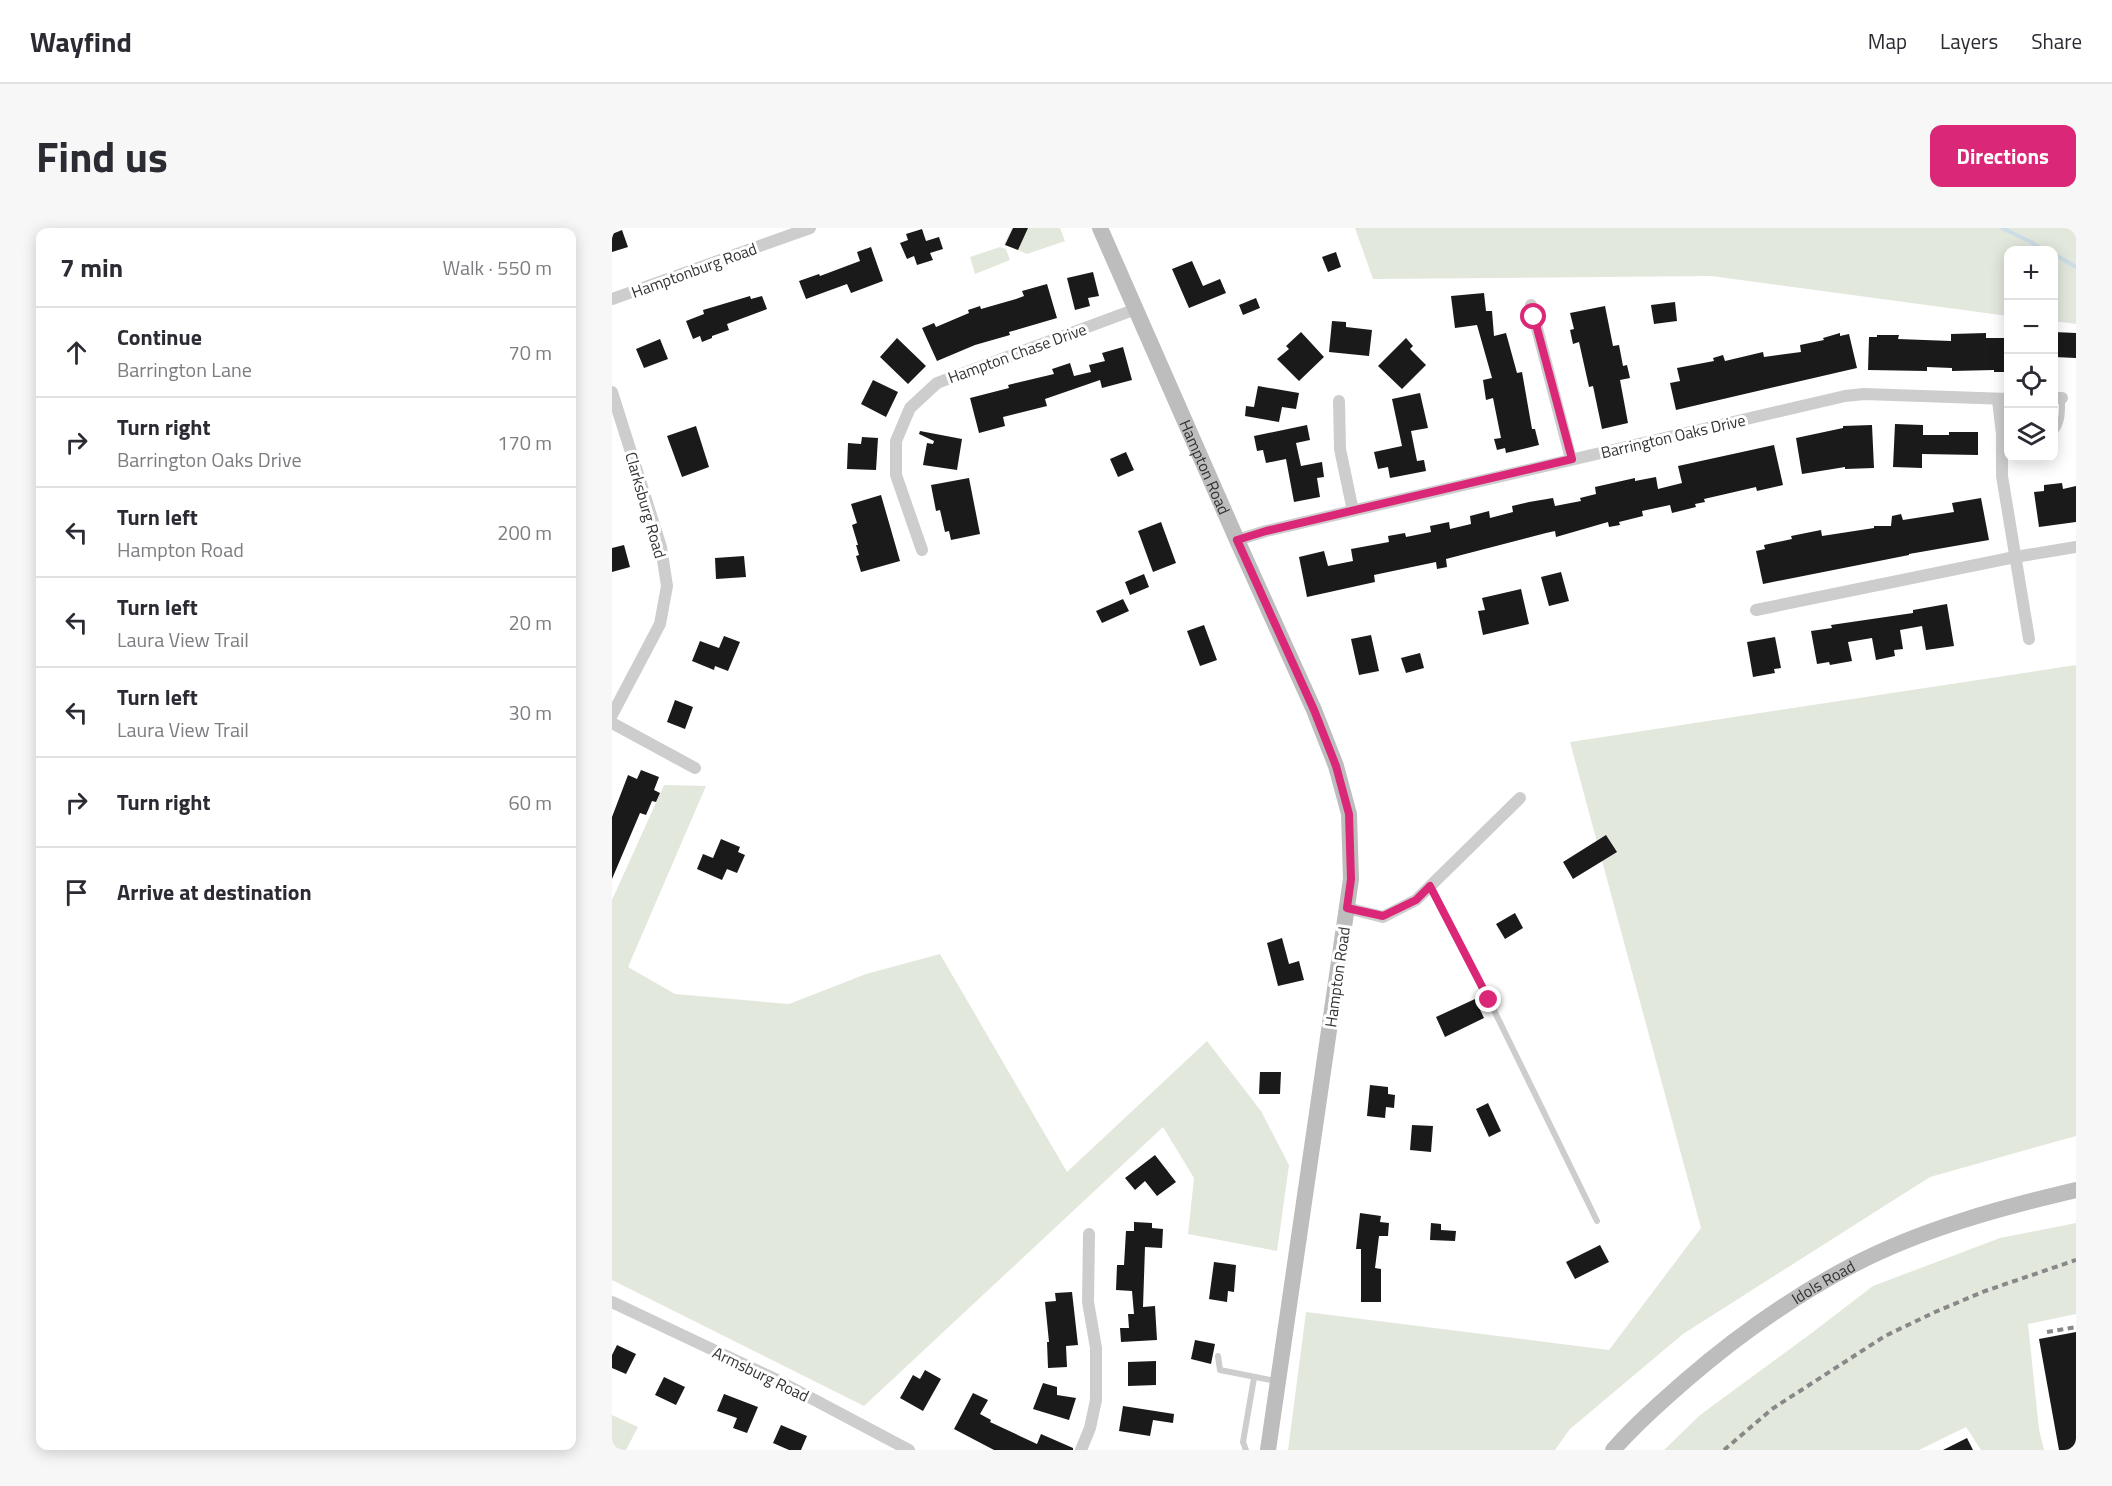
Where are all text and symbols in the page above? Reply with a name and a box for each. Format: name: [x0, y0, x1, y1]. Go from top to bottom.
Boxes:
text: Wayfind: [30, 20, 132, 63]
text: Map: [1868, 25, 1907, 57]
text: Layers: [1940, 25, 1998, 57]
text: Share: [2031, 25, 2082, 57]
text: Find us: [36, 124, 168, 188]
button: Directions: [1930, 125, 2076, 187]
street label: Hamptonburg Road: [628, 236, 760, 304]
map controls: [2004, 246, 2058, 462]
button: +: [2004, 246, 2058, 300]
text: 7 min: [60, 248, 123, 287]
text: Walk · 550 m: [443, 252, 552, 283]
button: −: [2004, 300, 2058, 354]
route start: [1520, 303, 1546, 329]
street label: Hampton Chase Drive: [944, 317, 1090, 389]
text: Continue: [117, 320, 202, 354]
icon: ahead: [60, 336, 93, 369]
text: 70 m: [508, 337, 552, 368]
text: Barrington Lane: [117, 354, 252, 385]
button: locate: [2004, 354, 2058, 408]
street label: Barrington Oaks Drive: [1598, 408, 1748, 464]
button: layers: [2004, 408, 2058, 462]
text: Turn right: [117, 410, 211, 444]
street label: Hampton Road: [1174, 416, 1236, 518]
icon: right: [60, 426, 93, 459]
text: 170 m: [497, 427, 552, 458]
text: Barrington Oaks Drive: [117, 444, 302, 475]
street label: Clarksburg Road: [619, 449, 673, 561]
text: Turn left: [117, 500, 198, 534]
icon: left: [60, 516, 93, 549]
text: 200 m: [497, 517, 552, 548]
text: Hampton Road: [117, 534, 244, 565]
text: Turn left: [117, 590, 198, 624]
icon: left: [60, 606, 93, 639]
text: 20 m: [508, 607, 552, 638]
text: Laura View Trail: [117, 624, 249, 655]
text: Turn left: [117, 680, 198, 714]
icon: left: [60, 696, 93, 729]
text: 30 m: [508, 697, 552, 728]
text: Laura View Trail: [117, 714, 249, 745]
text: Turn right: [117, 785, 211, 819]
icon: right: [60, 786, 93, 819]
text: 60 m: [508, 787, 552, 818]
text: Arrive at destination: [117, 875, 312, 909]
icon: arrive: [60, 876, 93, 909]
street label: Hampton Road: [1318, 925, 1356, 1029]
route end: [1475, 986, 1501, 1012]
street label: Idols Road: [1787, 1254, 1859, 1310]
street label: Armsburg Road: [709, 1340, 813, 1408]

